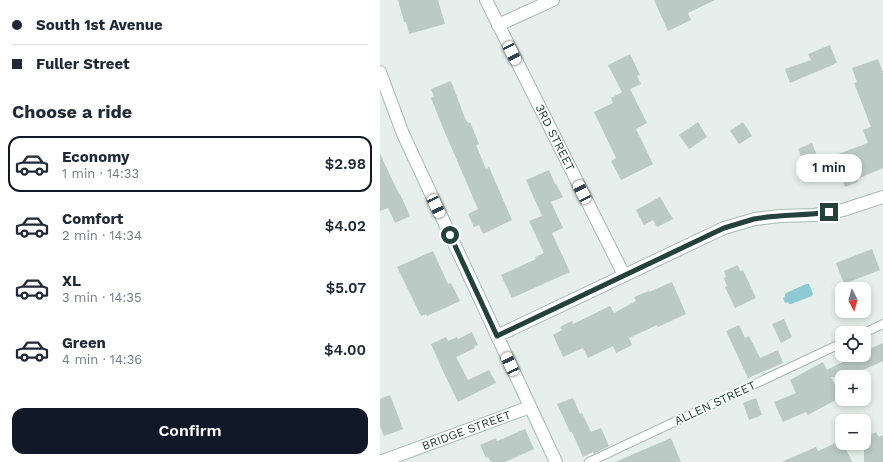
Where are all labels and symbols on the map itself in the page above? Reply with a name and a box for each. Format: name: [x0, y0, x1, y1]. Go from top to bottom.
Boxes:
car: [501, 40, 523, 66]
street label: 3RD STREET: [532, 102, 578, 173]
callout: 1 min: [796, 154, 862, 182]
car: [571, 179, 593, 205]
car: [425, 193, 447, 219]
route end: [820, 203, 838, 221]
route start: [441, 226, 459, 244]
north arrow: [835, 282, 871, 318]
car: [499, 351, 521, 377]
street label: ALLEN STREET: [672, 378, 758, 428]
street label: BRIDGE STREET: [420, 408, 513, 453]

